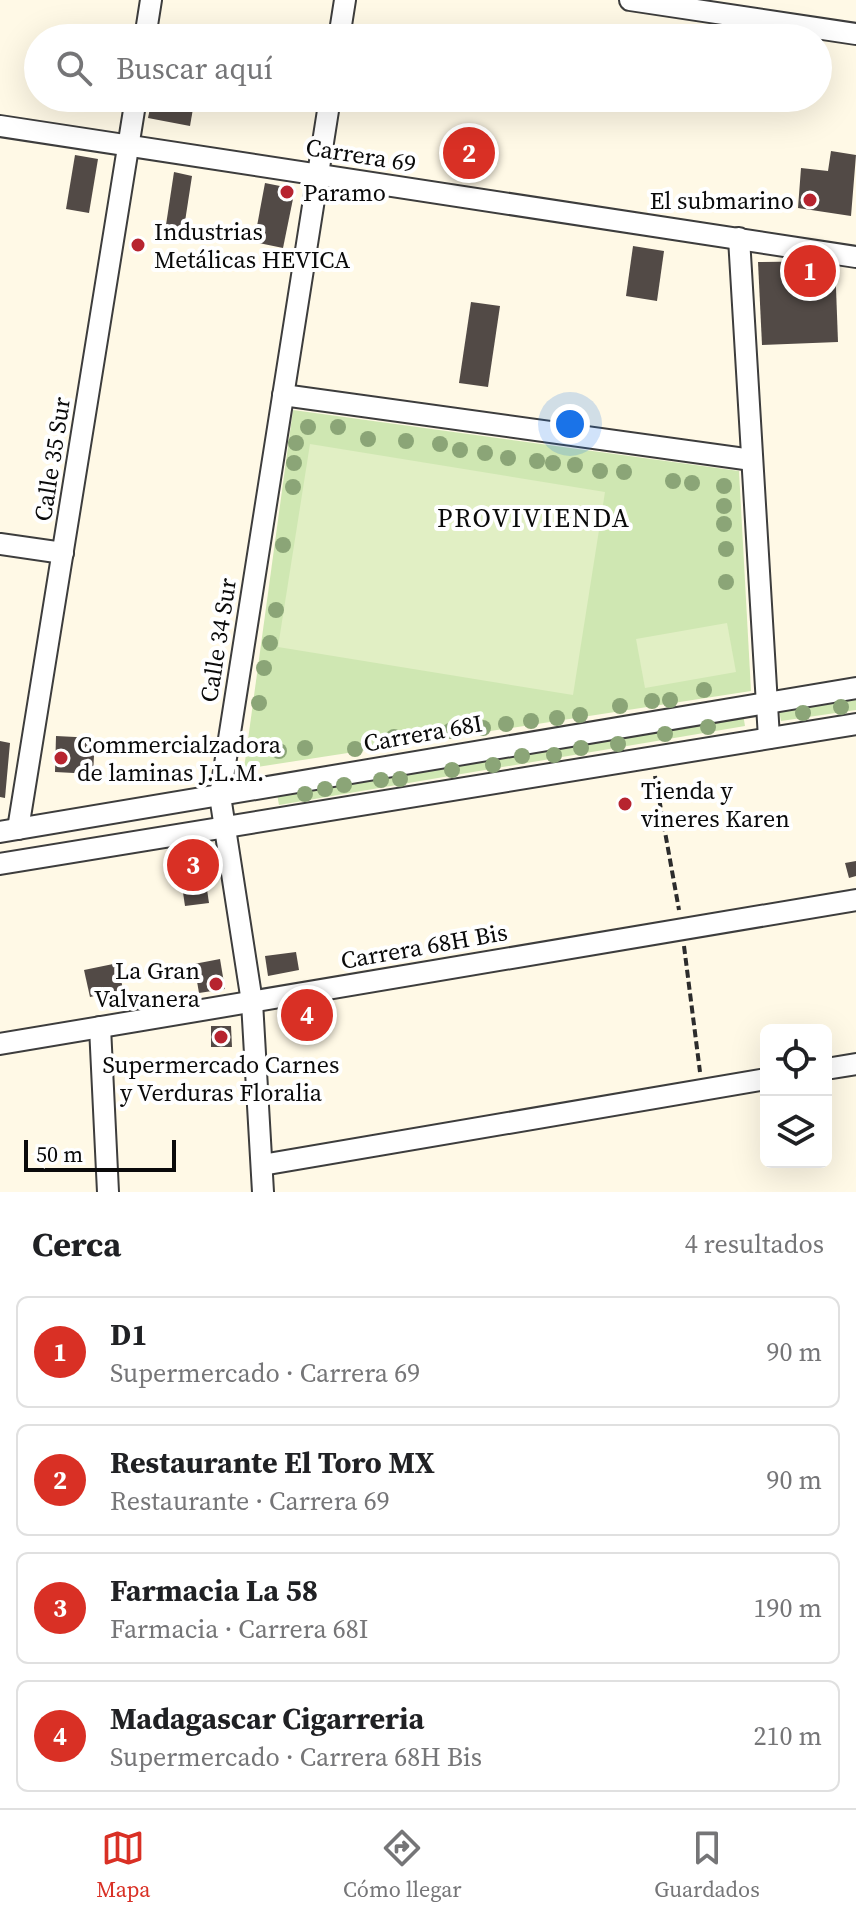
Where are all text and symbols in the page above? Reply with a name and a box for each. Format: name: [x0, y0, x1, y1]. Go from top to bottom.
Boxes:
search box: [24, 24, 832, 112]
icon: search: [52, 46, 96, 90]
text: Buscar aquí: [116, 48, 273, 89]
pin: 2: [443, 123, 495, 183]
street label: Carrera 69: [303, 130, 419, 180]
place label: Paramo: [303, 176, 386, 209]
marker: Paramo: [278, 183, 296, 201]
place label: El submarino: [650, 184, 794, 217]
marker: El submarino: [801, 191, 819, 209]
place label: Industrias Metálicas HEVICA: [154, 215, 350, 276]
marker: Industrias Metálicas HEVICA: [129, 236, 147, 254]
pin: 1: [784, 241, 836, 301]
street label: Calle 35 Sur: [26, 395, 78, 523]
your location: [550, 404, 590, 444]
district label: PROVIVIENDA: [437, 500, 631, 536]
street label: Calle 34 Sur: [192, 576, 244, 704]
street label: Carrera 68I: [361, 706, 485, 760]
place label: Commercialzadora de laminas J.L.M.: [77, 728, 282, 789]
marker: Commercialzadora de laminas J.L.M.: [52, 749, 70, 767]
place label: Tienda y vineres Karen: [641, 774, 790, 835]
marker: Tienda y vineres Karen: [616, 795, 634, 813]
pin: 3: [167, 835, 219, 895]
street label: Carrera 68H Bis: [338, 915, 510, 977]
place label: La Gran Valvanera: [94, 954, 201, 1015]
marker: La Gran Valvanera: [207, 975, 225, 993]
pin: 4: [281, 985, 333, 1045]
map controls: [760, 1024, 832, 1168]
button: locate: [760, 1024, 832, 1096]
marker: Supermercado Carnes y Verduras Floralia: [212, 1028, 230, 1046]
place label: Supermercado Carnes y Verduras Floralia: [103, 1048, 339, 1109]
button: layers: [760, 1096, 832, 1168]
scale bar: [24, 1136, 176, 1172]
text: 50 m: [36, 1139, 83, 1169]
text: Cerca: [32, 1221, 121, 1267]
text: 4 resultados: [685, 1226, 824, 1262]
text: D1: [110, 1314, 147, 1355]
text: 1: [53, 1334, 67, 1370]
text: 90 m: [767, 1334, 822, 1370]
text: Supermercado · Carrera 69: [110, 1355, 420, 1391]
text: Restaurante El Toro MX: [110, 1442, 435, 1483]
text: 2: [53, 1462, 67, 1498]
text: 90 m: [767, 1462, 822, 1498]
text: Restaurante · Carrera 69: [110, 1483, 390, 1519]
text: Farmacia La 58: [110, 1570, 318, 1611]
text: 3: [53, 1590, 67, 1626]
text: 190 m: [754, 1590, 822, 1626]
text: Farmacia · Carrera 68I: [110, 1611, 369, 1647]
text: Madagascar Cigarreria: [110, 1698, 424, 1739]
text: 4: [53, 1718, 67, 1754]
text: 210 m: [754, 1718, 822, 1754]
text: Supermercado · Carrera 68H Bis: [110, 1739, 482, 1775]
tab: Mapa: [96, 1826, 150, 1904]
tab: Cómo llegar: [343, 1826, 462, 1904]
tab: Guardados: [654, 1826, 760, 1904]

